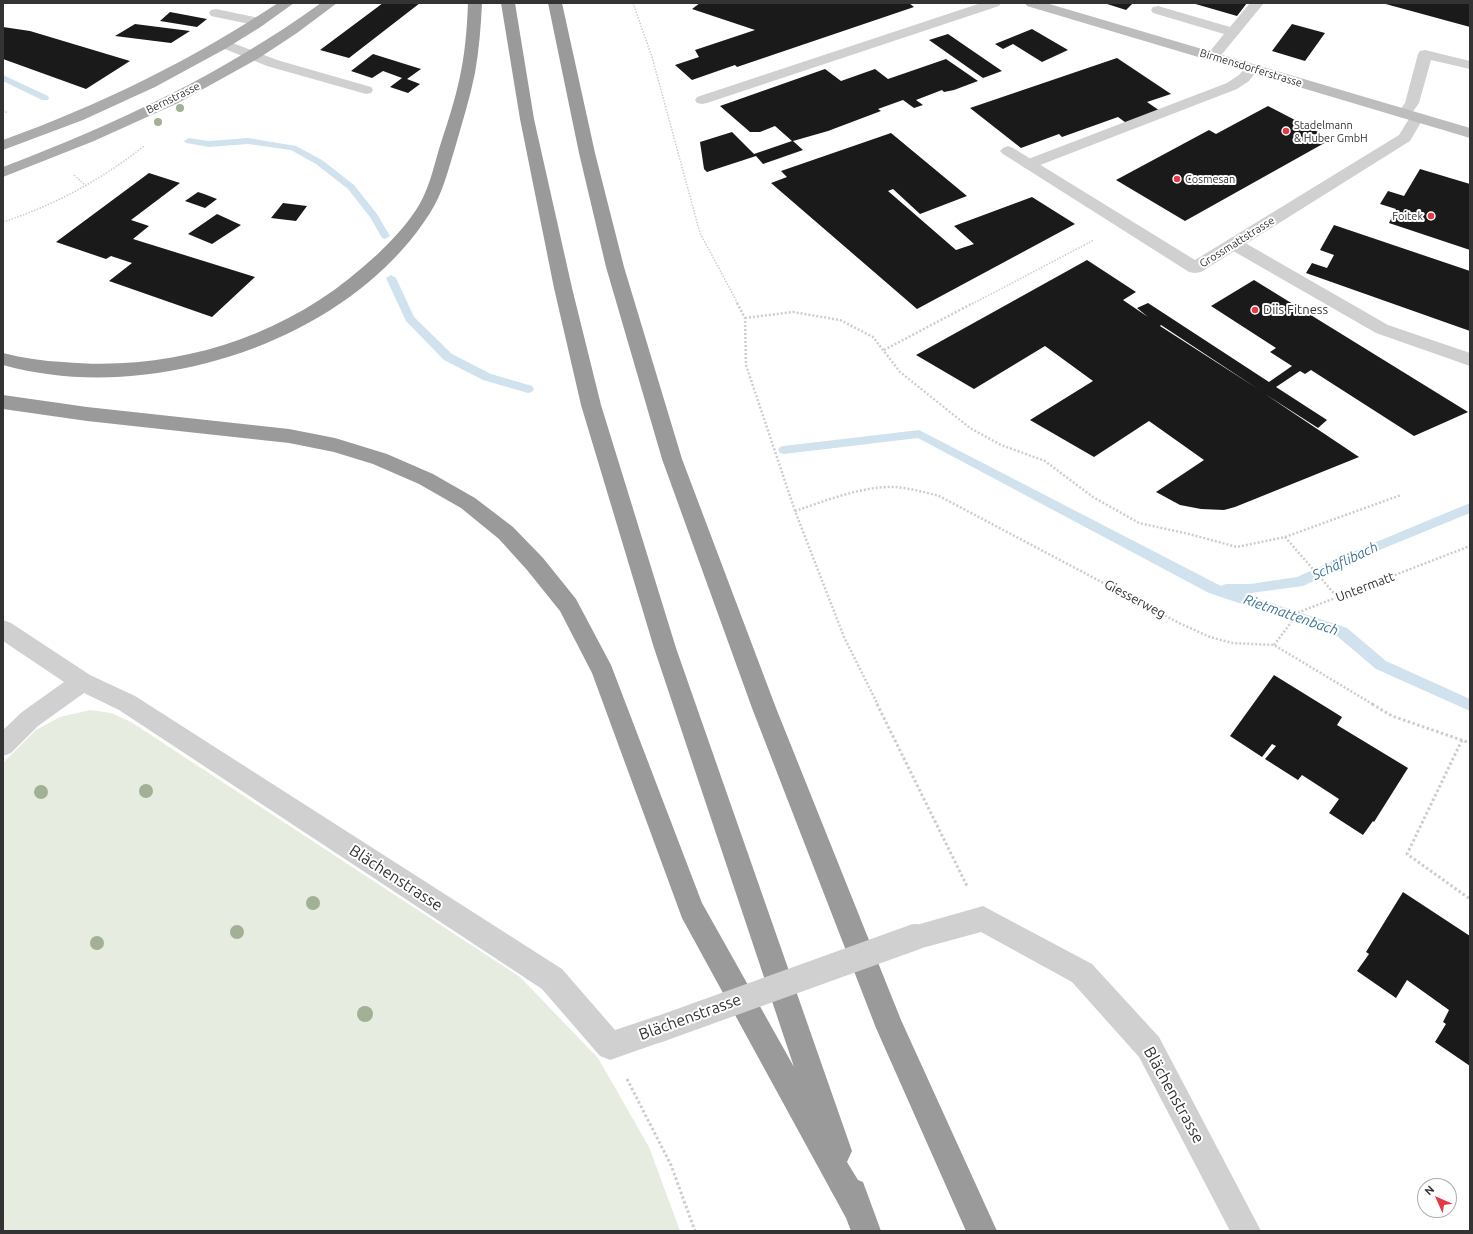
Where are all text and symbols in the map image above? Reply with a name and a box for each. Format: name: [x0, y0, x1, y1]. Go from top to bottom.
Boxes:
street label: Birmensdorferstrasse: [1198, 46, 1304, 90]
street label: Bernstrasse: [144, 79, 202, 117]
place label: Stadelmann & Huber GmbH: [1294, 118, 1368, 144]
marker: Stadelmann & Huber GmbH: [1281, 126, 1291, 136]
place label: Cosmesan: [1185, 172, 1235, 186]
marker: Cosmesan: [1172, 174, 1182, 184]
place label: Foitek: [1392, 209, 1423, 223]
marker: Foitek: [1426, 211, 1436, 221]
street label: Grossmattstrasse: [1197, 214, 1277, 270]
place label: Diis Fitness: [1263, 302, 1328, 318]
marker: Diis Fitness: [1250, 305, 1260, 315]
water label: Schäflibach: [1309, 538, 1381, 584]
street label: Untermatt: [1333, 569, 1397, 605]
street label: Giesserweg: [1102, 576, 1168, 622]
water label: Rietmattenbach: [1241, 591, 1341, 639]
street label: Blächenstrasse: [346, 841, 446, 915]
street label: Blächenstrasse: [636, 990, 744, 1044]
street label: Blächenstrasse: [1140, 1043, 1208, 1147]
north arrow: [1417, 1178, 1457, 1218]
text: N: [1422, 1183, 1436, 1197]

